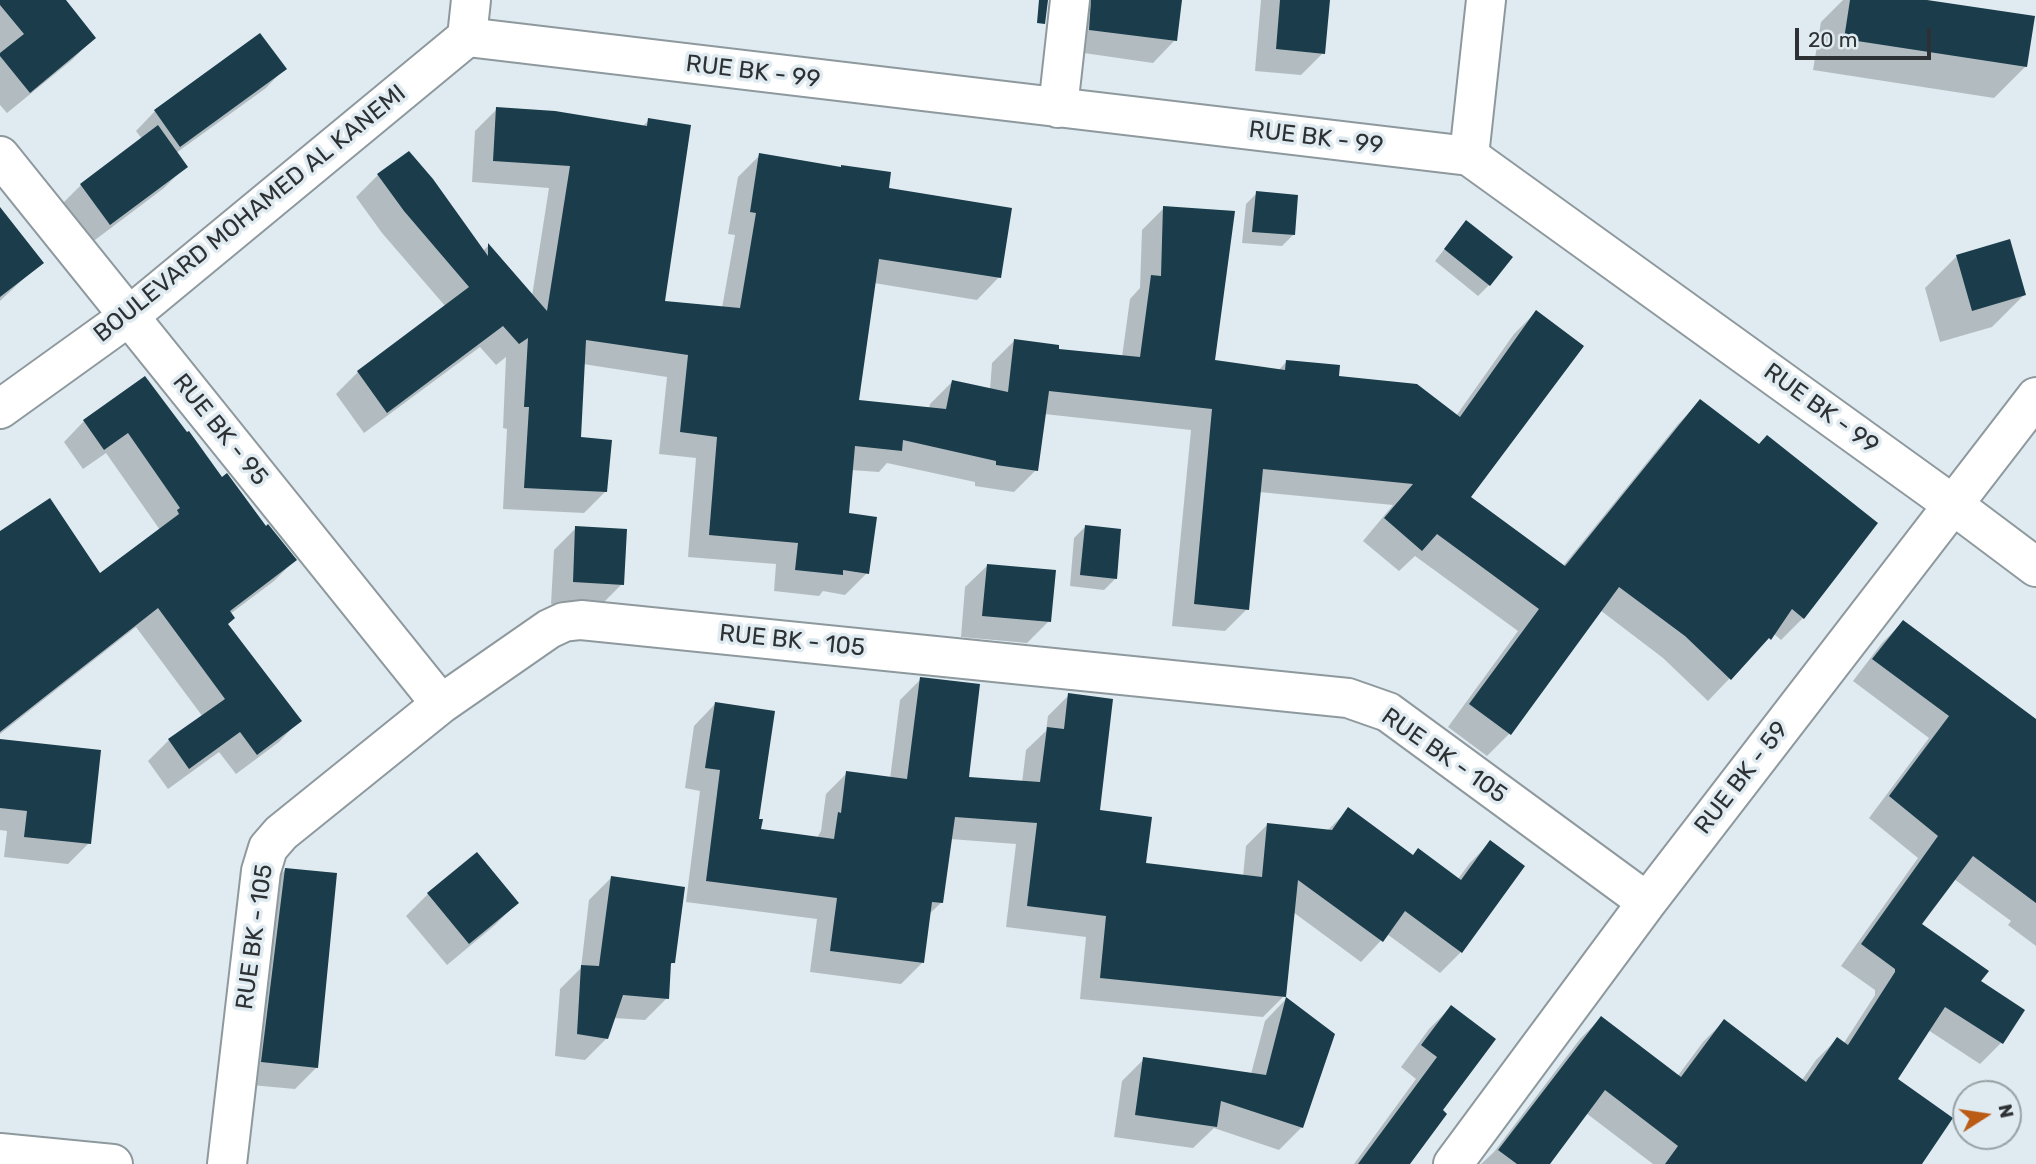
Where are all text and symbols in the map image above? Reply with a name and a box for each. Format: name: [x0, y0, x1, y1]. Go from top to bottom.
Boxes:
scale bar: [1798, 14, 1934, 58]
text: 20 m: [1808, 27, 1857, 52]
street label: RUE BK - 99: [684, 49, 822, 95]
street label: BOULEVARD MOHAMED AL KANEMI: [88, 79, 412, 349]
street label: RUE BK - 99: [1247, 115, 1385, 161]
street label: RUE BK - 99: [1758, 358, 1884, 460]
street label: RUE BK - 95: [166, 368, 274, 492]
street label: RUE BK - 105: [718, 619, 866, 663]
street label: RUE BK - 105: [1376, 702, 1512, 810]
street label: RUE BK - 59: [1689, 716, 1795, 840]
street label: RUE BK - 105: [231, 862, 279, 1012]
north arrow: [1952, 1080, 2022, 1150]
text: N: [1993, 1102, 2019, 1120]

